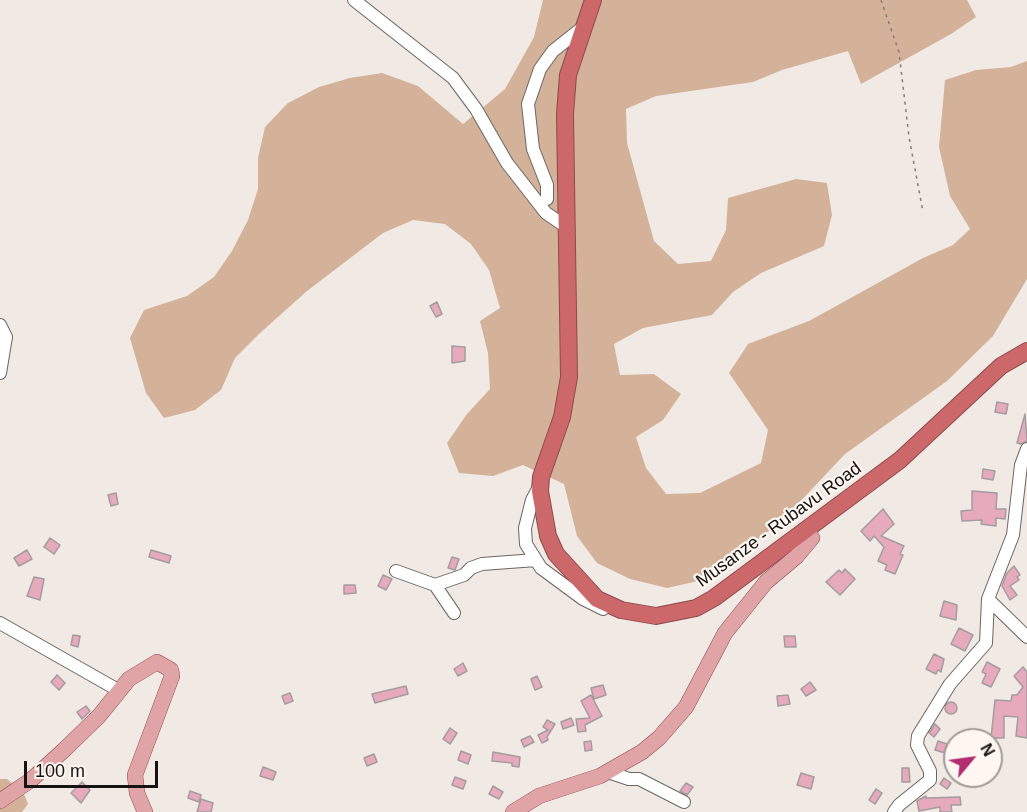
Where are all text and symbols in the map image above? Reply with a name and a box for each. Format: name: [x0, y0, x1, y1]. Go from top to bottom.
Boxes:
street label: Musanze - Rubavu Road: [692, 458, 866, 592]
north arrow: [943, 728, 1003, 788]
text: N: [977, 741, 998, 759]
scale bar: [27, 749, 160, 787]
text: 100 m: [35, 761, 85, 781]

